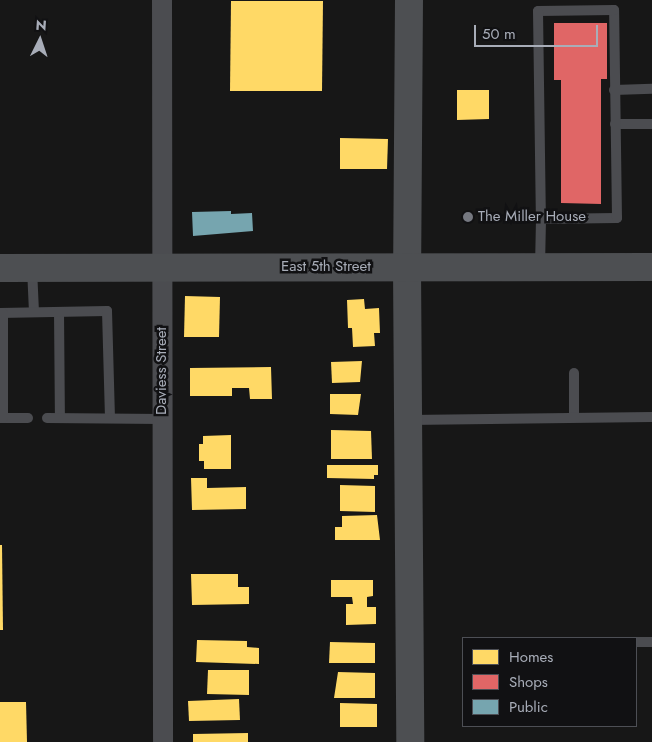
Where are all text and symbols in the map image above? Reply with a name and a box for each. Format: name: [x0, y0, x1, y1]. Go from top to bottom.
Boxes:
north arrow: [15, 15, 65, 65]
text: N: [35, 15, 47, 35]
scale bar: [477, 15, 601, 47]
text: 50 m: [482, 23, 516, 45]
place label: The Miller House: [478, 208, 586, 226]
marker: The Miller House: [462, 211, 474, 223]
street label: East 5th Street: [281, 258, 371, 276]
street label: Daviess Street: [153, 327, 171, 415]
legend: [462, 637, 637, 727]
text: Homes: [509, 646, 553, 668]
text: Shops: [509, 671, 548, 693]
text: Public: [509, 696, 548, 718]

